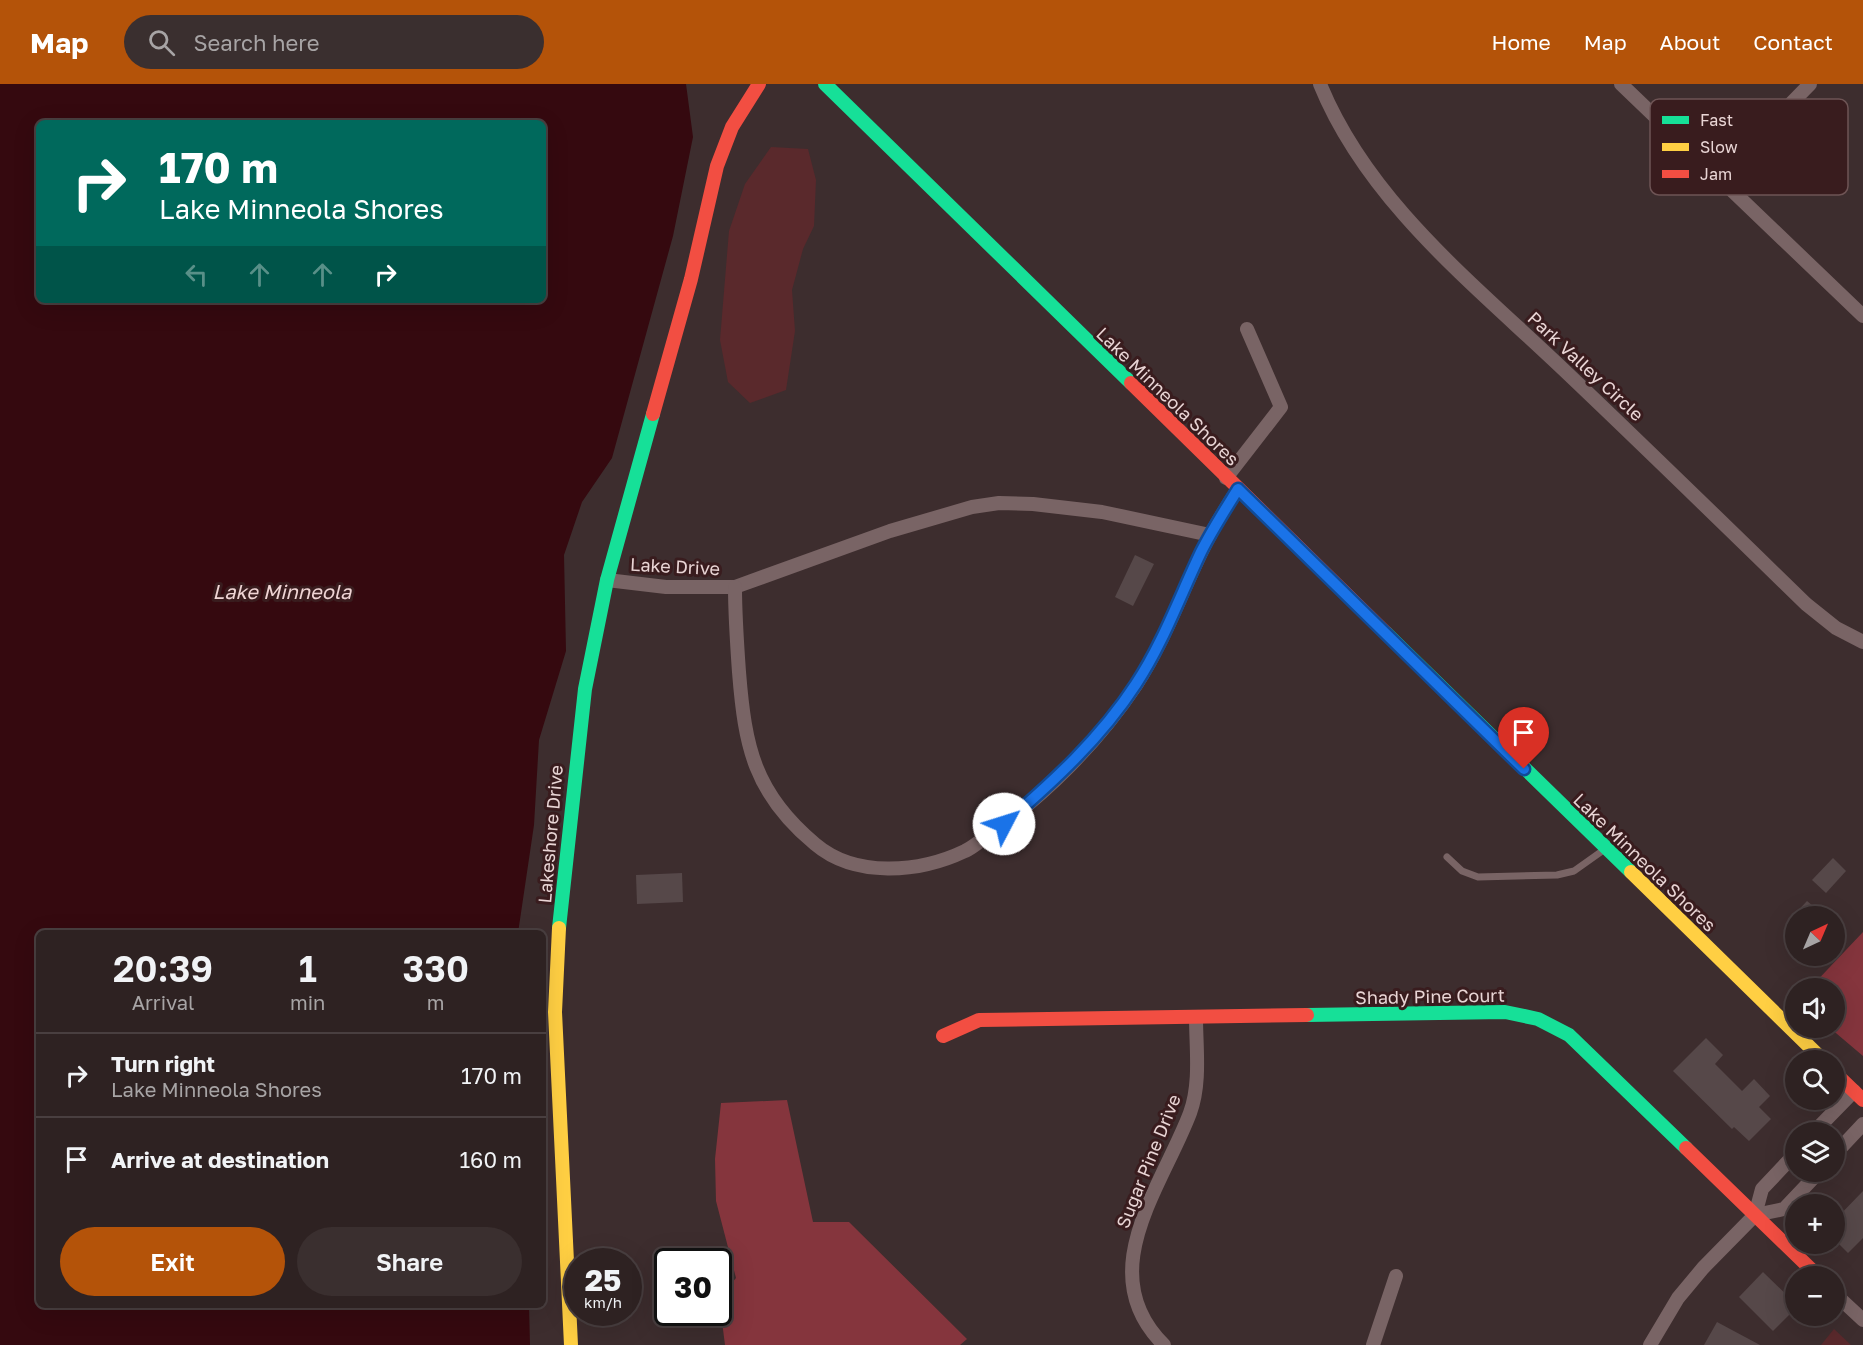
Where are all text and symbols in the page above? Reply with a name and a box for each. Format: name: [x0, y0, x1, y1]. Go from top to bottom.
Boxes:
search box: [124, 15, 544, 69]
text: Map: [30, 26, 88, 59]
icon: search: [145, 26, 178, 59]
text: Search here: [193, 29, 319, 56]
text: Home: [1491, 29, 1551, 55]
text: Map: [1584, 29, 1627, 55]
text: About: [1660, 29, 1720, 55]
text: Contact: [1753, 29, 1833, 55]
legend: [1650, 99, 1848, 195]
text: Fast: [1700, 110, 1733, 130]
text: Slow: [1700, 137, 1738, 157]
text: 170 m: [159, 142, 278, 192]
icon: right: [60, 144, 138, 222]
text: Jam: [1700, 164, 1732, 184]
text: Lake Minneola Shores: [159, 193, 444, 225]
icon: left: [180, 258, 213, 291]
icon: ahead: [243, 258, 276, 291]
icon: ahead: [306, 258, 339, 291]
icon: right: [369, 258, 402, 291]
street label: Park Valley Circle: [1524, 307, 1648, 425]
street label: Lake Minneola Shores: [1092, 322, 1244, 470]
street label: Lake Drive: [630, 553, 720, 579]
water label: Lake Minneola: [213, 579, 352, 603]
pin: [1498, 707, 1549, 769]
icon: arrive: [1507, 716, 1540, 749]
street label: Lakeshore Drive: [533, 764, 567, 904]
street label: Lake Minneola Shores: [1569, 788, 1721, 936]
position arrow: [972, 792, 1036, 856]
north arrow: [1785, 906, 1845, 966]
map controls: [1785, 906, 1845, 1326]
text: 20:39: [113, 947, 213, 990]
text: 1: [299, 947, 317, 990]
text: 330: [402, 947, 469, 990]
button: sound: [1785, 978, 1845, 1038]
street label: Shady Pine Court: [1355, 984, 1505, 1008]
text: Arrival: [132, 990, 194, 1014]
text: min: [290, 990, 325, 1014]
text: m: [427, 990, 445, 1014]
text: Turn right: [111, 1050, 215, 1077]
button: search: [1785, 1050, 1845, 1110]
icon: right: [60, 1059, 93, 1092]
text: 170 m: [461, 1062, 522, 1089]
text: Lake Minneola Shores: [111, 1077, 322, 1101]
street label: Sugar Pine Drive: [1111, 1091, 1185, 1231]
button: layers: [1785, 1122, 1845, 1182]
icon: arrive: [60, 1143, 93, 1176]
text: Arrive at destination: [111, 1146, 329, 1173]
text: 160 m: [459, 1146, 522, 1173]
button: +: [1785, 1194, 1845, 1254]
button: Exit: [60, 1227, 285, 1296]
button: Share: [297, 1227, 522, 1296]
speed limit sign: 30: [654, 1248, 732, 1326]
text: 25: [585, 1262, 621, 1298]
button: −: [1785, 1266, 1845, 1326]
text: km/h: [584, 1293, 622, 1311]

